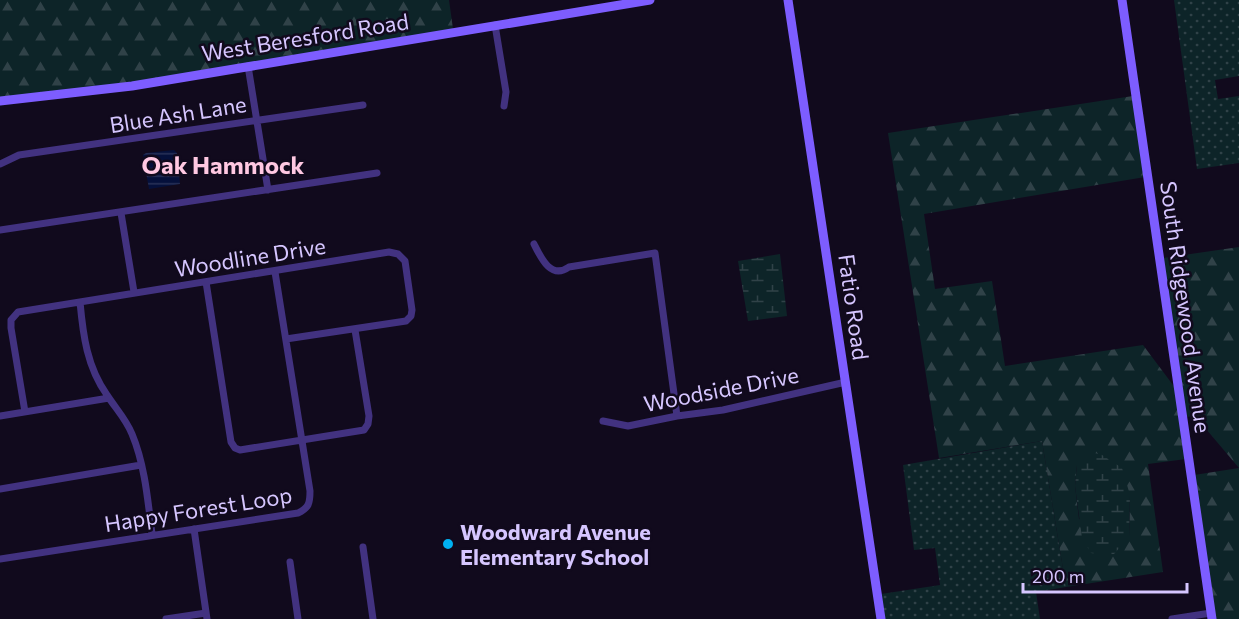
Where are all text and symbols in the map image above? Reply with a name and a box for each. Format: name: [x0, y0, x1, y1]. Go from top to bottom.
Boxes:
street label: West Beresford Road: [199, 7, 411, 67]
street label: Blue Ash Lane: [108, 90, 248, 138]
district label: Oak Hammock: [142, 150, 305, 179]
street label: South Ridgewood Avenue: [1155, 179, 1217, 435]
street label: Woodline Drive: [172, 232, 328, 282]
street label: Fatio Road: [833, 252, 875, 362]
street label: Woodside Drive: [641, 361, 801, 417]
street label: Happy Forest Loop: [102, 481, 294, 537]
place label: Woodward Avenue Elementary School: [460, 518, 651, 570]
marker: Woodward Avenue Elementary School: [441, 537, 455, 551]
scale bar: [1023, 556, 1186, 594]
text: 200 m: [1032, 565, 1085, 587]

